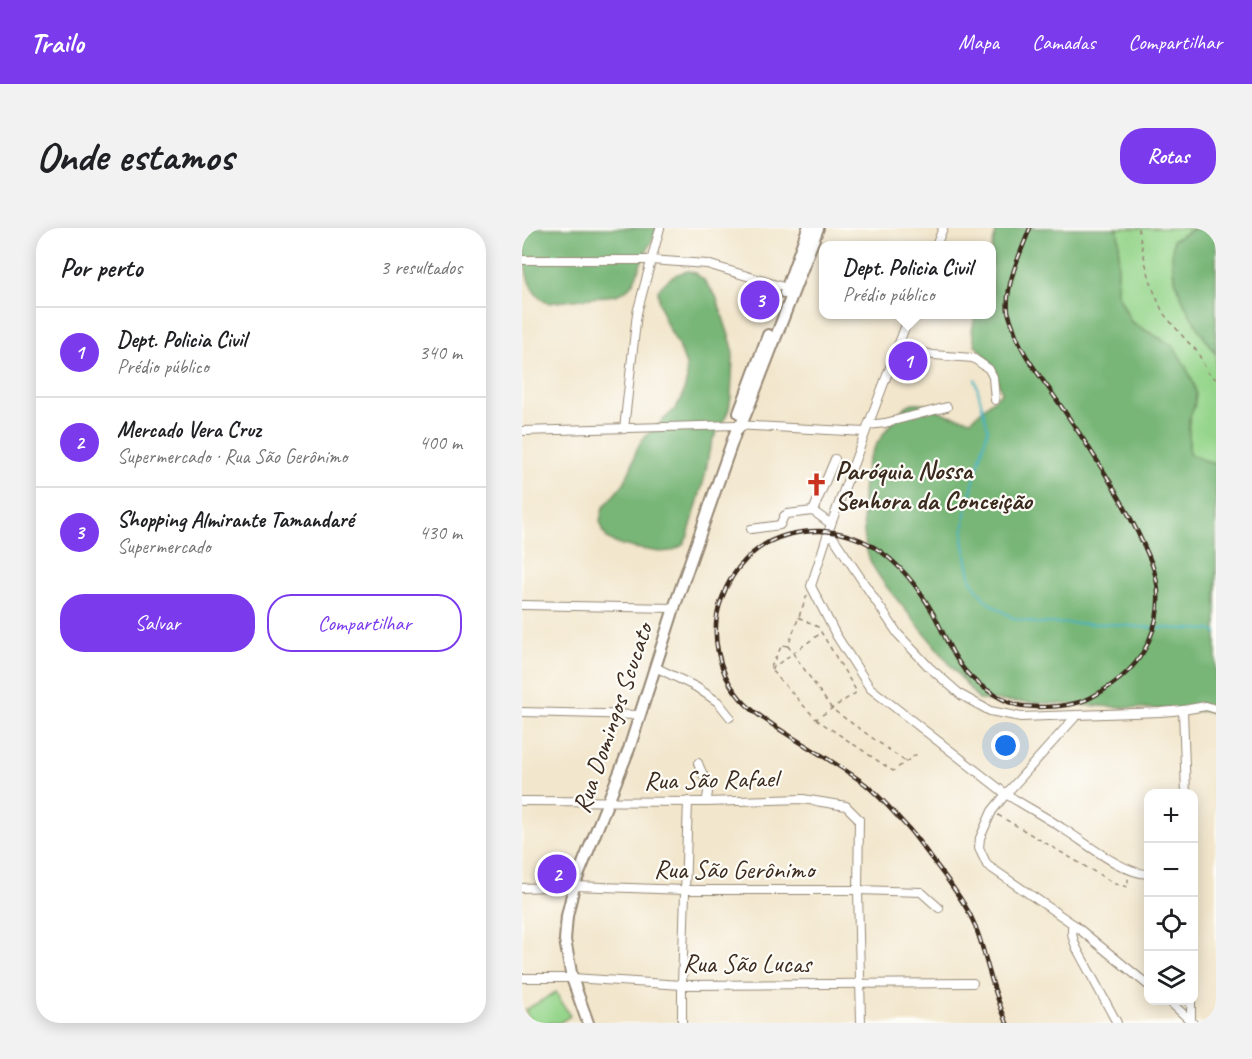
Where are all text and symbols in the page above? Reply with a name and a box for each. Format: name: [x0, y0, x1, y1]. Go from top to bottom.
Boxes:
text: Trailo: [30, 25, 84, 60]
text: Mapa: [958, 29, 999, 55]
text: Camadas: [1032, 29, 1095, 55]
text: Compartilhar: [1128, 29, 1222, 55]
button: Rotas: [1120, 128, 1216, 184]
text: Onde estamos: [36, 130, 233, 183]
popup: [819, 241, 996, 319]
text: Por perto: [60, 251, 142, 284]
text: Dept. Policia Civil: [843, 254, 972, 282]
text: 3 resultados: [380, 255, 462, 280]
pin: 3: [740, 278, 780, 322]
text: Prédio público: [843, 282, 935, 307]
text: Dept. Policia Civil: [117, 326, 246, 354]
pin: 1: [888, 338, 928, 384]
text: 1: [75, 340, 84, 365]
text: 340 m: [419, 340, 462, 365]
text: Prédio público: [117, 354, 209, 379]
text: Mercado Vera Cruz: [117, 416, 261, 444]
text: 2: [75, 430, 84, 455]
text: 400 m: [419, 430, 462, 455]
text: Supermercado · Rua São Gerônimo: [117, 444, 347, 469]
place label: Paróquia Nossa Senhora da Conceição: [835, 454, 1033, 517]
church icon: Paróquia Nossa Senhora da Conceição: [804, 472, 830, 498]
text: Shopping Almirante Tamandaré: [117, 506, 354, 534]
text: 3: [75, 520, 84, 545]
text: 430 m: [419, 520, 462, 545]
text: Supermercado: [117, 534, 211, 559]
button: Salvar: [60, 594, 255, 652]
button: Compartilhar: [267, 594, 462, 652]
street label: Rua Domingos Scucato: [565, 616, 661, 817]
your location: [991, 731, 1020, 760]
street label: Rua São Rafael: [644, 762, 783, 797]
map controls: [1144, 789, 1198, 1005]
button: +: [1144, 789, 1198, 843]
button: −: [1144, 843, 1198, 897]
pin: 2: [537, 852, 576, 896]
street label: Rua São Gerônimo: [654, 853, 817, 886]
button: locate: [1144, 897, 1198, 951]
street label: Rua São Lucas: [683, 947, 813, 980]
button: layers: [1144, 951, 1198, 1005]

